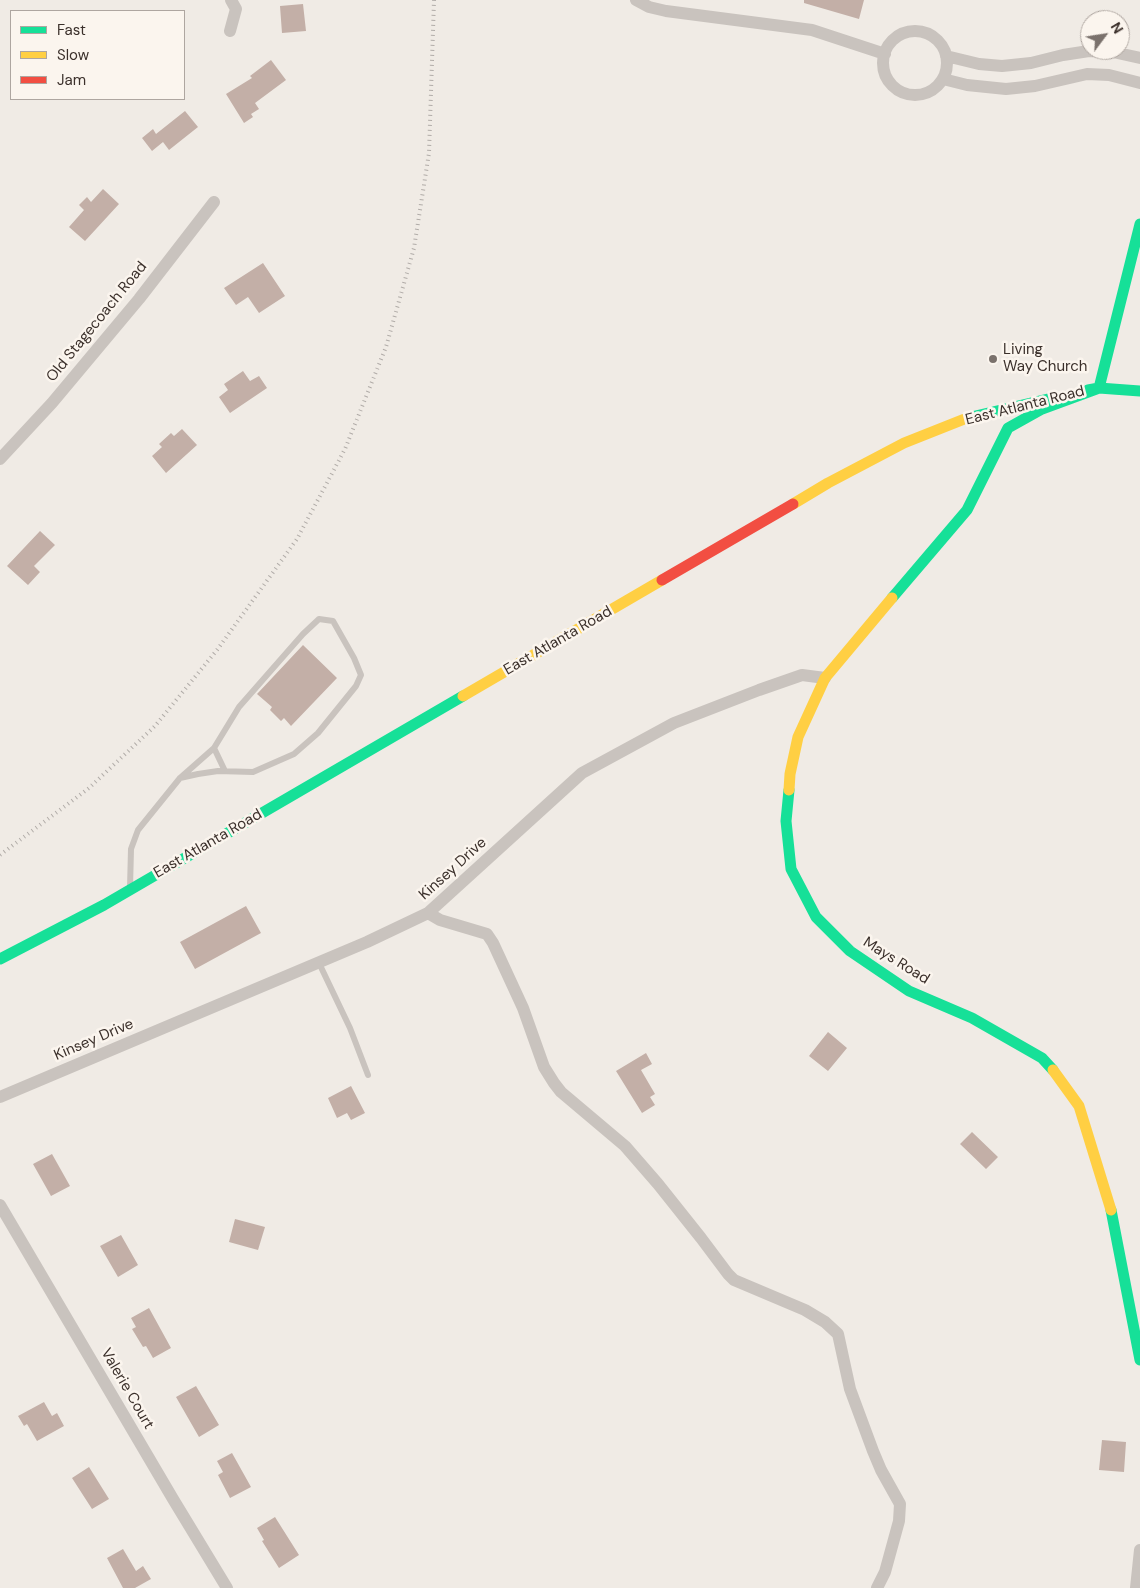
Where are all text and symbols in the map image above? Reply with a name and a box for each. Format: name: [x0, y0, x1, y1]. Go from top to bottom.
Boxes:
legend: [10, 10, 185, 100]
north arrow: [1080, 10, 1130, 60]
text: N: [1107, 19, 1127, 37]
text: Fast: [57, 20, 86, 40]
text: Slow: [57, 45, 89, 65]
text: Jam: [57, 70, 86, 90]
street label: Old Stagecoach Road: [43, 258, 151, 386]
place label: Living Way Church: [1003, 341, 1087, 376]
marker: Living Way Church: [987, 353, 999, 365]
street label: East Atlanta Road: [964, 383, 1086, 429]
street label: East Atlanta Road: [501, 603, 615, 679]
street label: East Atlanta Road: [151, 806, 265, 882]
street label: Kinsey Drive: [416, 834, 490, 904]
street label: Mays Road: [859, 934, 933, 988]
street label: Kinsey Drive: [52, 1015, 136, 1065]
street label: Valerie Court: [97, 1345, 157, 1433]

